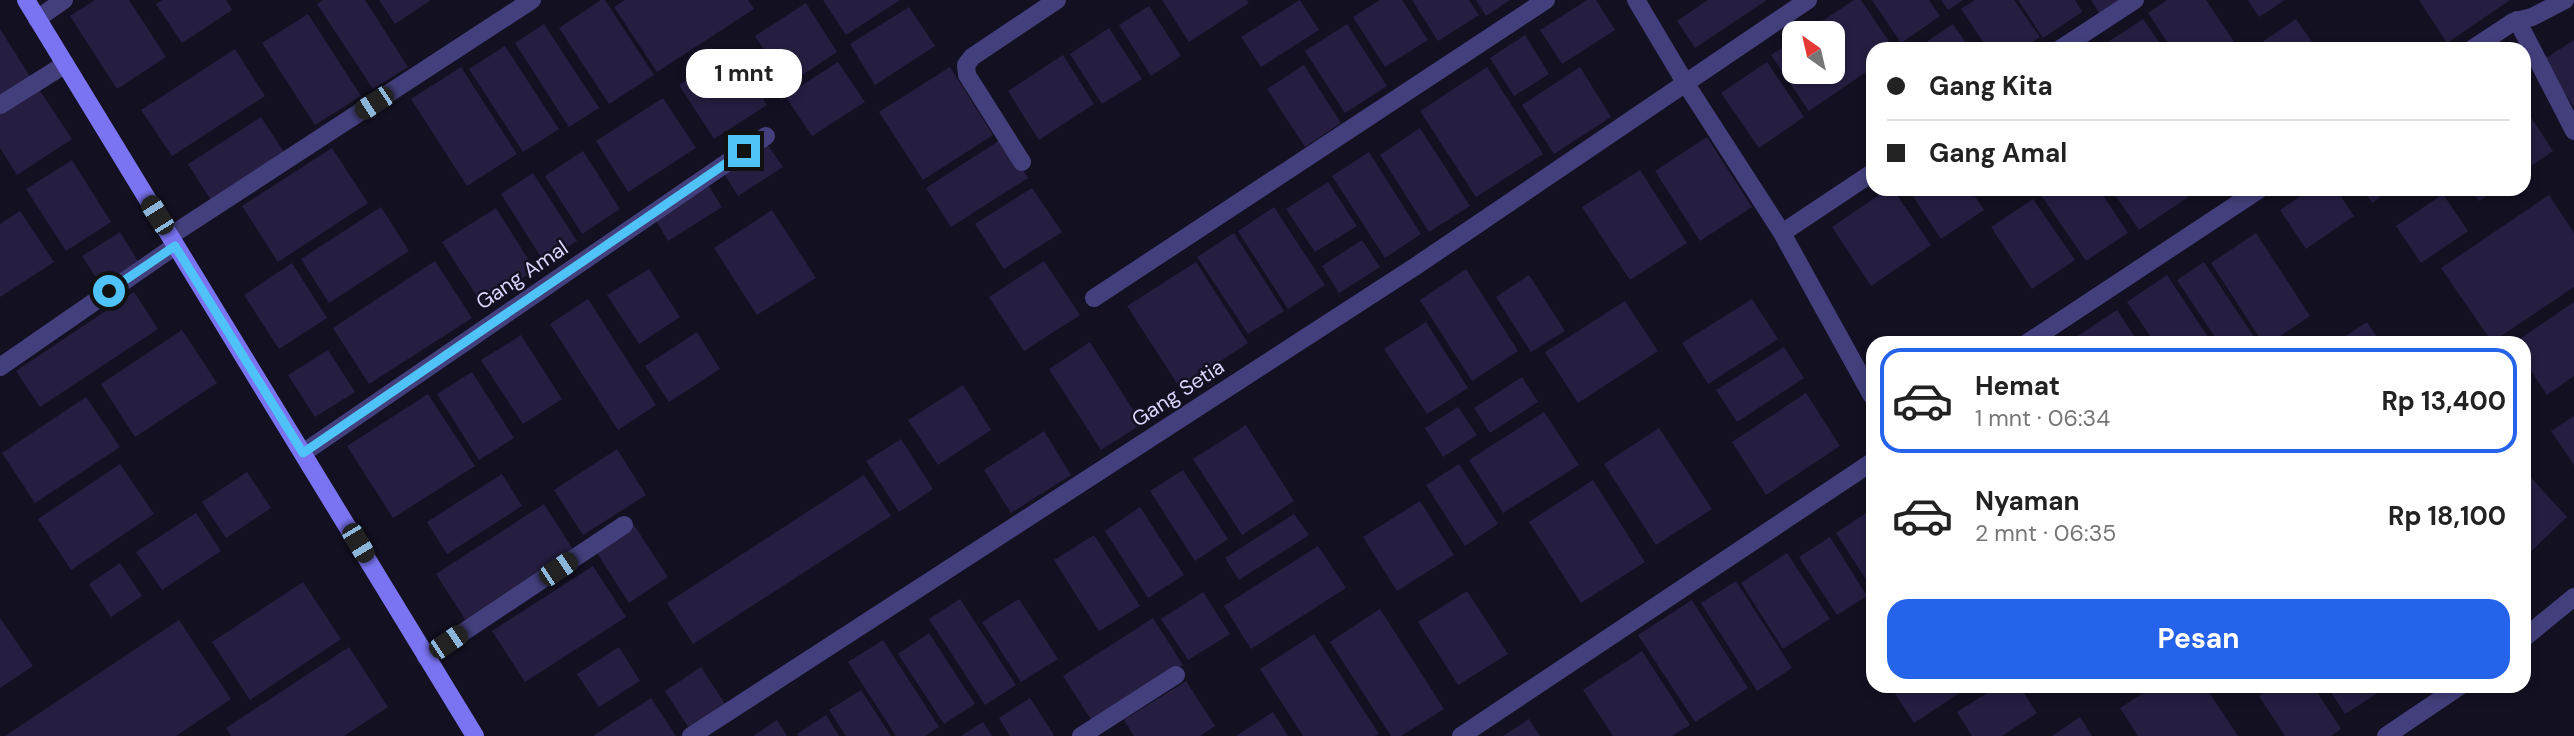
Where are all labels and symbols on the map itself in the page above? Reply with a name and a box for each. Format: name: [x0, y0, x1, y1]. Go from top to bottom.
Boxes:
north arrow: [1782, 21, 1844, 84]
callout: 1 mnt: [686, 50, 802, 99]
car: [351, 83, 398, 123]
route end: [728, 135, 760, 167]
car: [137, 192, 178, 238]
street label: Gang Amal: [470, 234, 574, 316]
route start: [93, 275, 125, 307]
street label: Gang Setia: [1126, 353, 1230, 433]
car: [339, 520, 378, 566]
car: [535, 549, 582, 589]
car: [425, 622, 472, 662]

